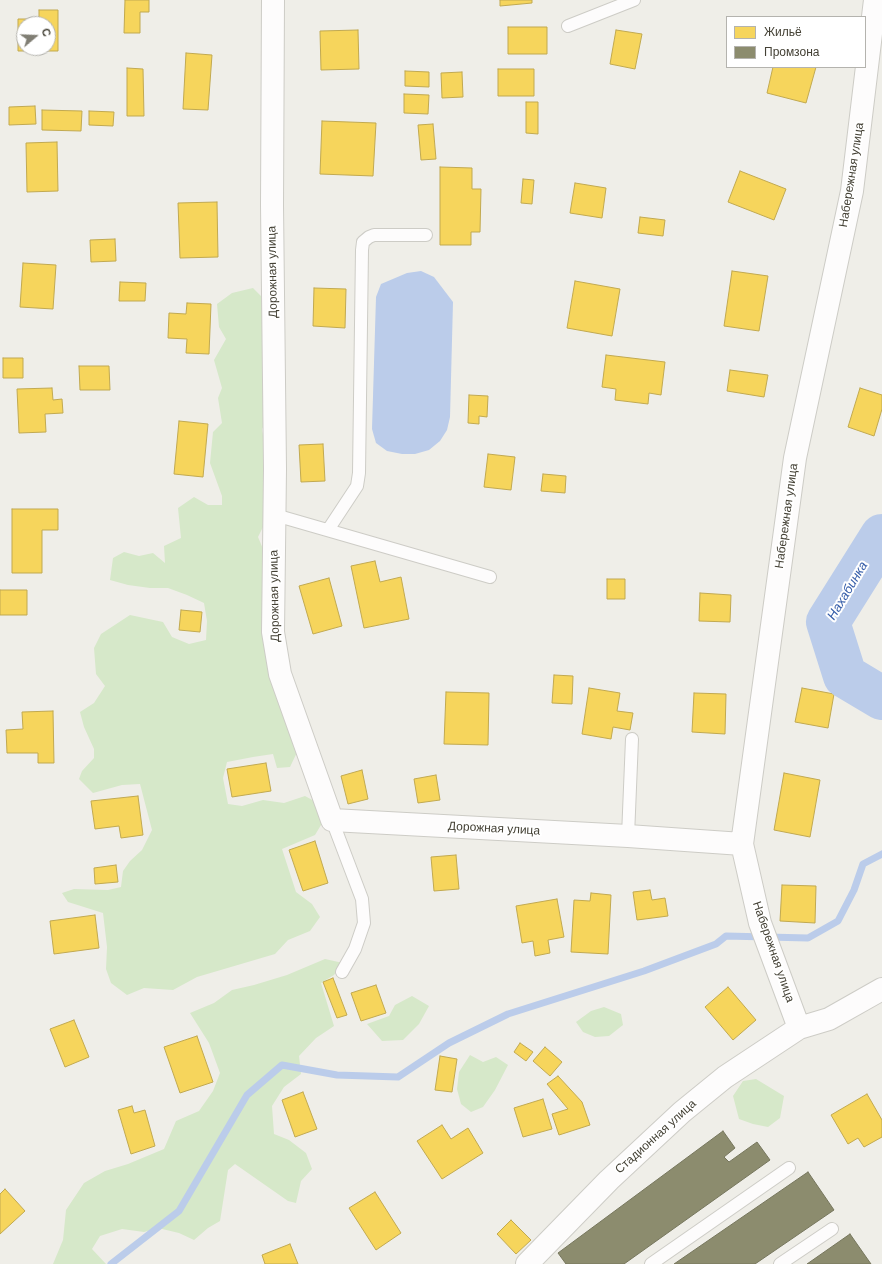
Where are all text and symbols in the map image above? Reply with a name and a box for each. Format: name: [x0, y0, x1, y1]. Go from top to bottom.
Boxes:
north arrow: [16, 16, 56, 56]
legend: [726, 16, 866, 68]
text: Жильё: [764, 24, 802, 40]
text: С: [38, 26, 54, 38]
text: Промзона: [764, 44, 819, 60]
street label: Набережная улица: [837, 122, 867, 228]
street label: Дорожная улица: [265, 226, 281, 318]
street label: Набережная улица: [772, 463, 802, 569]
street label: Дорожная улица: [267, 550, 283, 642]
water label: Нахабинка: [825, 559, 871, 623]
street label: Дорожная улица: [448, 819, 540, 839]
street label: Набережная улица: [749, 900, 797, 1004]
street label: Стадионная улица: [613, 1097, 699, 1177]

